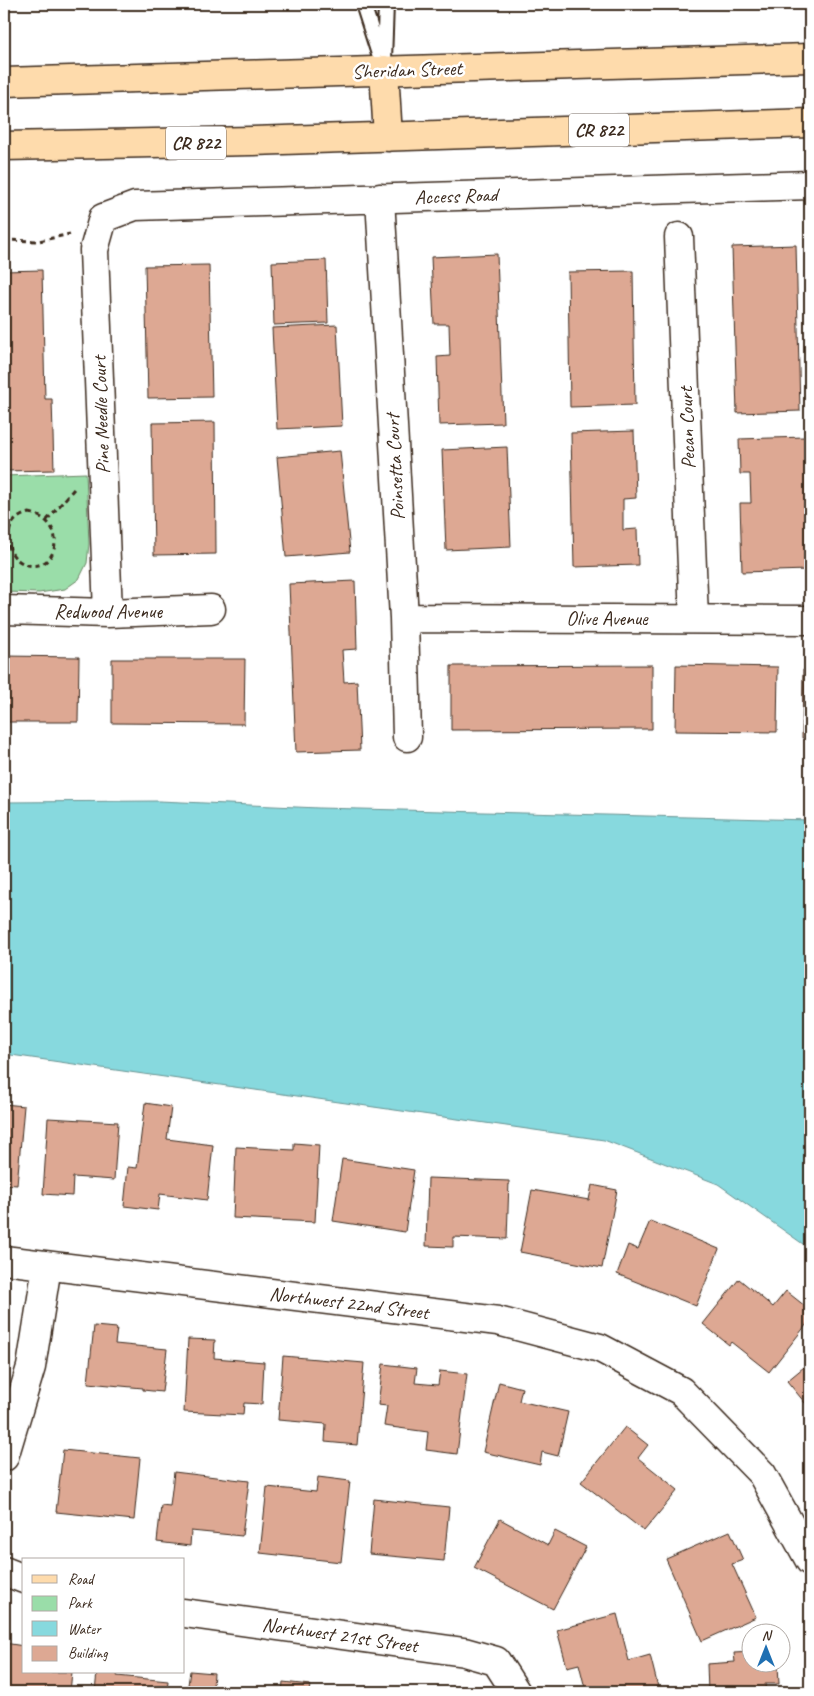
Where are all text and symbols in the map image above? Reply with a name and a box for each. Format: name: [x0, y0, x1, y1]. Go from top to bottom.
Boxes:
street label: Sheridan Street: [352, 56, 465, 84]
road number: CR 822: [569, 114, 629, 146]
road number: CR 822: [166, 126, 226, 160]
street label: Access Road: [414, 182, 501, 210]
street label: Pine Needle Court: [86, 353, 116, 474]
street label: Pecan Court: [673, 384, 701, 470]
street label: Poinsetta Court: [380, 410, 410, 521]
street label: Redwood Avenue: [54, 599, 164, 624]
street label: Olive Avenue: [566, 606, 649, 631]
street label: Northwest 22nd Street: [268, 1281, 432, 1325]
legend: [22, 1558, 185, 1674]
text: Road: [68, 1570, 95, 1589]
text: Park: [68, 1594, 93, 1613]
street label: Northwest 21st Street: [261, 1612, 422, 1659]
text: Water: [68, 1620, 102, 1639]
north arrow: [742, 1624, 792, 1674]
text: N: [762, 1627, 773, 1644]
text: Building: [68, 1644, 108, 1663]

